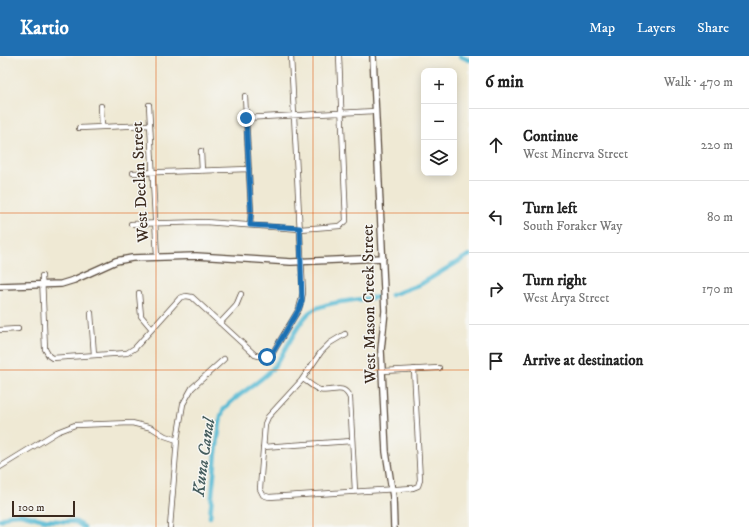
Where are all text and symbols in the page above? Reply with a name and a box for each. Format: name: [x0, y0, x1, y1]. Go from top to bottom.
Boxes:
text: Kartio: [20, 17, 69, 40]
text: Map: [589, 19, 615, 37]
text: Layers: [637, 19, 675, 37]
text: Share: [697, 19, 729, 37]
map controls: [421, 68, 457, 176]
button: +: [421, 68, 457, 104]
text: 6 min: [485, 71, 524, 93]
text: Walk · 470 m: [664, 74, 733, 90]
button: −: [421, 104, 457, 140]
route end: [237, 109, 255, 127]
street label: West Declan Street: [127, 121, 153, 244]
text: Continue: [523, 127, 578, 146]
icon: ahead: [485, 134, 507, 156]
text: 220 m: [701, 137, 733, 153]
button: layers: [421, 140, 457, 176]
text: West Minerva Street: [523, 146, 628, 162]
text: Turn left: [523, 199, 577, 218]
icon: left: [485, 206, 507, 228]
text: 80 m: [707, 209, 733, 225]
text: South Foraker Way: [523, 218, 622, 234]
street label: West Mason Creek Street: [358, 224, 380, 385]
text: Turn right: [523, 271, 586, 290]
icon: right: [485, 278, 507, 300]
text: 170 m: [702, 281, 733, 297]
text: West Arya Street: [523, 290, 609, 306]
route start: [258, 348, 276, 366]
icon: arrive: [485, 350, 507, 372]
text: Arrive at destination: [523, 351, 643, 370]
water label: Kuna Canal: [187, 415, 221, 498]
scale bar: [12, 499, 75, 518]
text: 100 m: [18, 501, 44, 515]

